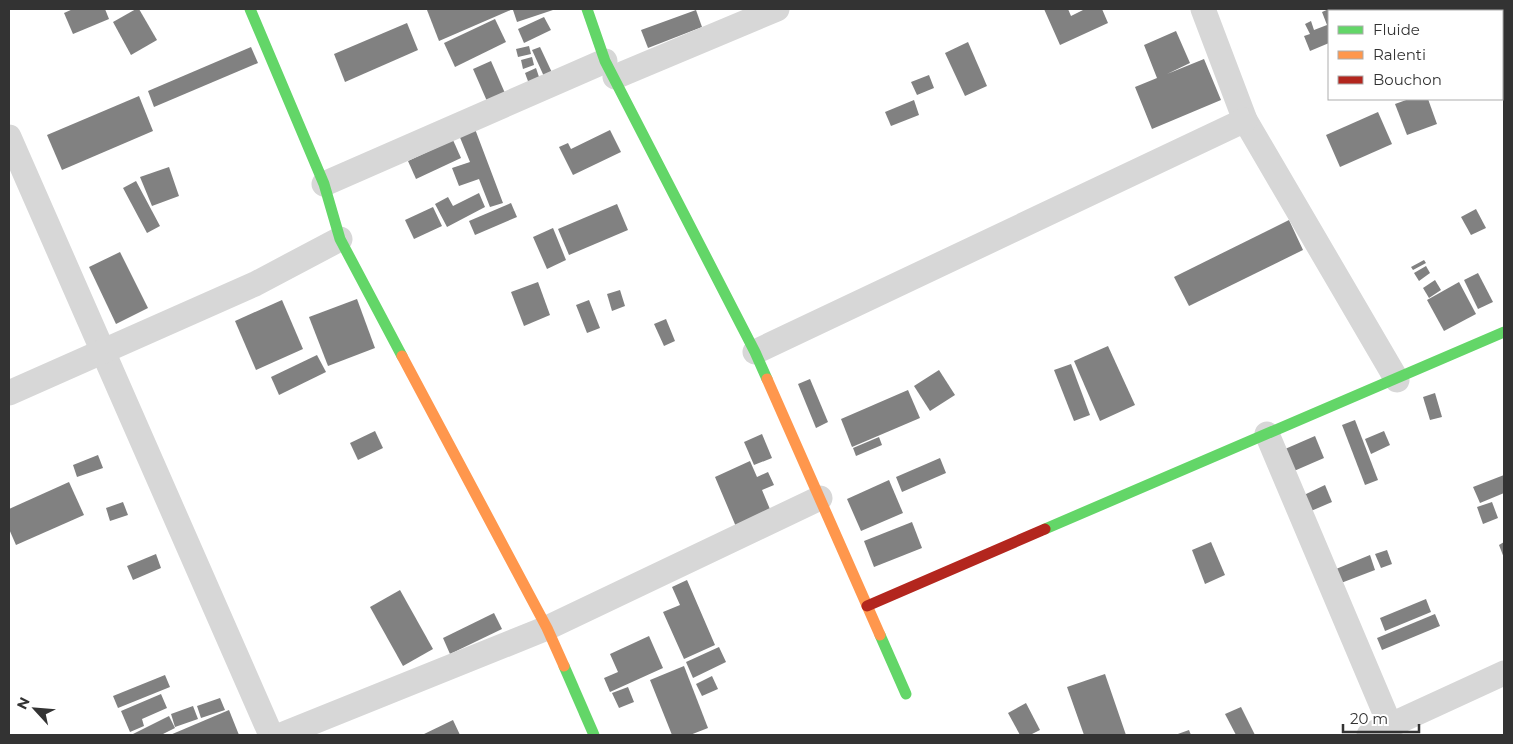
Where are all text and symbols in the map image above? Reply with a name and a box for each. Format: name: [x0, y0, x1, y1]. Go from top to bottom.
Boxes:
legend: [1328, 10, 1503, 100]
text: Fluide: [1373, 20, 1420, 39]
text: Ralenti: [1373, 45, 1426, 64]
text: Bouchon: [1373, 70, 1442, 89]
north arrow: [10, 684, 60, 734]
text: N: [13, 694, 34, 712]
scale bar: [1343, 702, 1419, 734]
text: 20 m: [1350, 709, 1388, 728]

